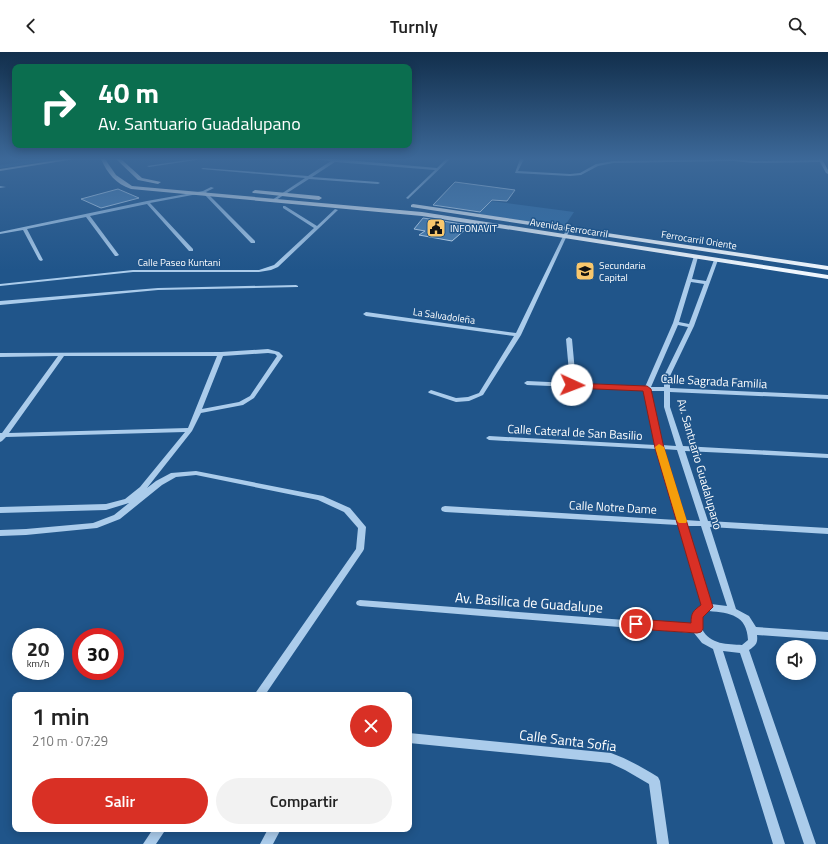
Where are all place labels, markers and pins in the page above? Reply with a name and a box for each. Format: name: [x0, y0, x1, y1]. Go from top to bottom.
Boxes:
public building icon: INFONAVIT: [425, 217, 447, 239]
place label: INFONAVIT: [450, 221, 498, 236]
place label: Secundaria Capital: [599, 258, 645, 285]
school or university icon: Secundaria Capital: [574, 260, 596, 282]
pin: [619, 607, 653, 641]

